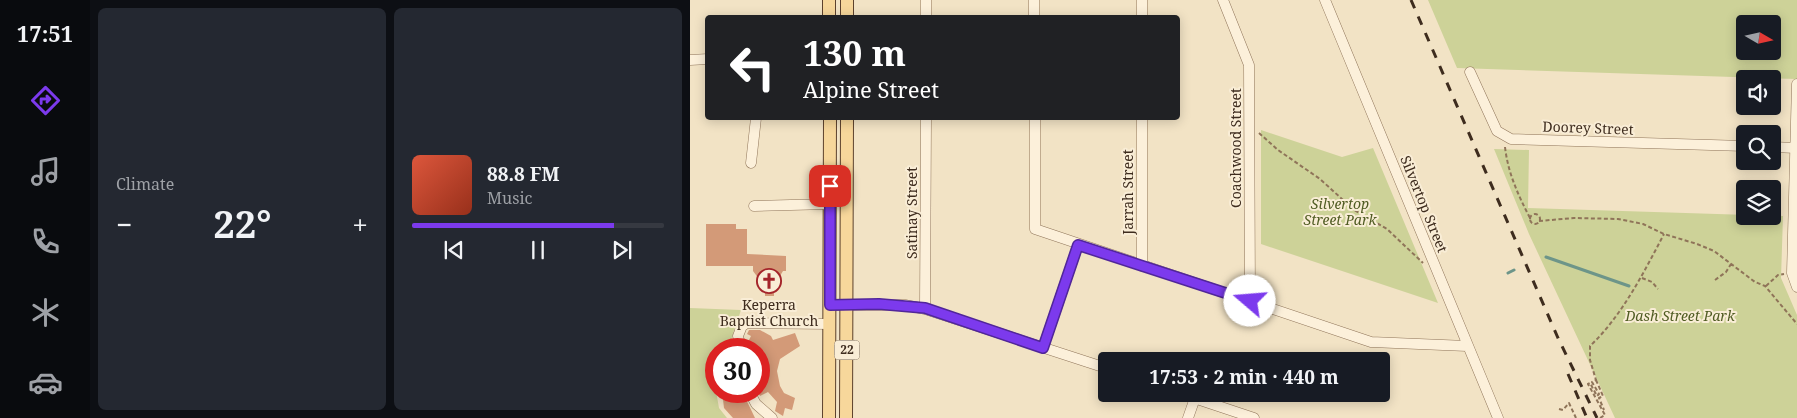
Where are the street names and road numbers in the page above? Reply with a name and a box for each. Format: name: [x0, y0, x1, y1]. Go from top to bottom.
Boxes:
street label: Coachwood Street: [1226, 88, 1245, 208]
street label: Doorey Street: [1542, 116, 1634, 139]
street label: Jarrah Street: [1118, 149, 1137, 236]
street label: Silvertop Street: [1396, 153, 1453, 255]
street label: Satinay Street: [902, 167, 921, 259]
road number: 22: [834, 340, 860, 360]

